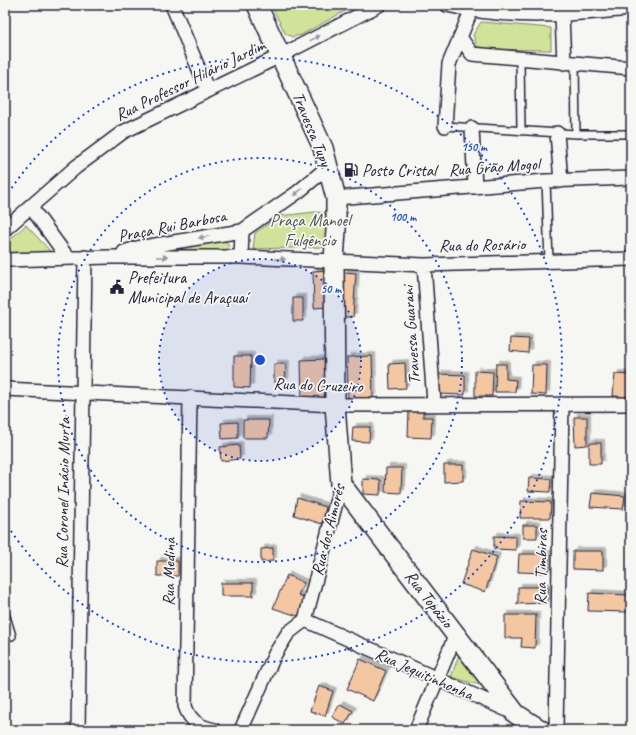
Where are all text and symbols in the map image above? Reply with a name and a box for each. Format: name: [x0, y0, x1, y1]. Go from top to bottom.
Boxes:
street label: Rua Professor Hilário Jardim: [112, 34, 270, 125]
one-way arrow: [309, 35, 321, 41]
street label: Travessa Tupy: [288, 89, 337, 170]
text: 150 m: [461, 139, 488, 155]
street label: Rua Grão Mogol: [448, 153, 543, 181]
place label: Posto Cristal: [362, 160, 439, 181]
fuel station icon: Posto Cristal: [343, 162, 359, 178]
one-way arrow: [292, 188, 303, 197]
street label: Praça Rui Barbosa: [116, 205, 230, 247]
text: 100 m: [390, 209, 417, 225]
park label: Praça Manoel Fulgêncio: [270, 210, 353, 251]
one-way arrow: [198, 234, 210, 240]
street label: Rua do Rosário: [439, 234, 527, 256]
one-way arrow: [156, 254, 169, 260]
one-way arrow: [274, 255, 286, 262]
place label: Prefeitura Municipal de Araçuaí: [128, 267, 251, 308]
public building icon: Prefeitura Municipal de Araçuaí: [109, 279, 125, 295]
text: 50 m: [321, 281, 342, 297]
street label: Travessa Guarani: [397, 283, 425, 385]
centre of rings: [253, 353, 267, 367]
street label: Rua do Cruzeiro: [273, 373, 364, 397]
street label: Rua Coronel Inácio Murta: [51, 416, 75, 569]
street label: Rua dos Aimorés: [307, 480, 350, 578]
street label: Rua Timbiras: [530, 527, 552, 605]
street label: Rua Medina: [158, 537, 180, 606]
street label: Rua Topázio: [400, 566, 459, 633]
street label: Rua Jequitinhonha: [372, 643, 477, 705]

